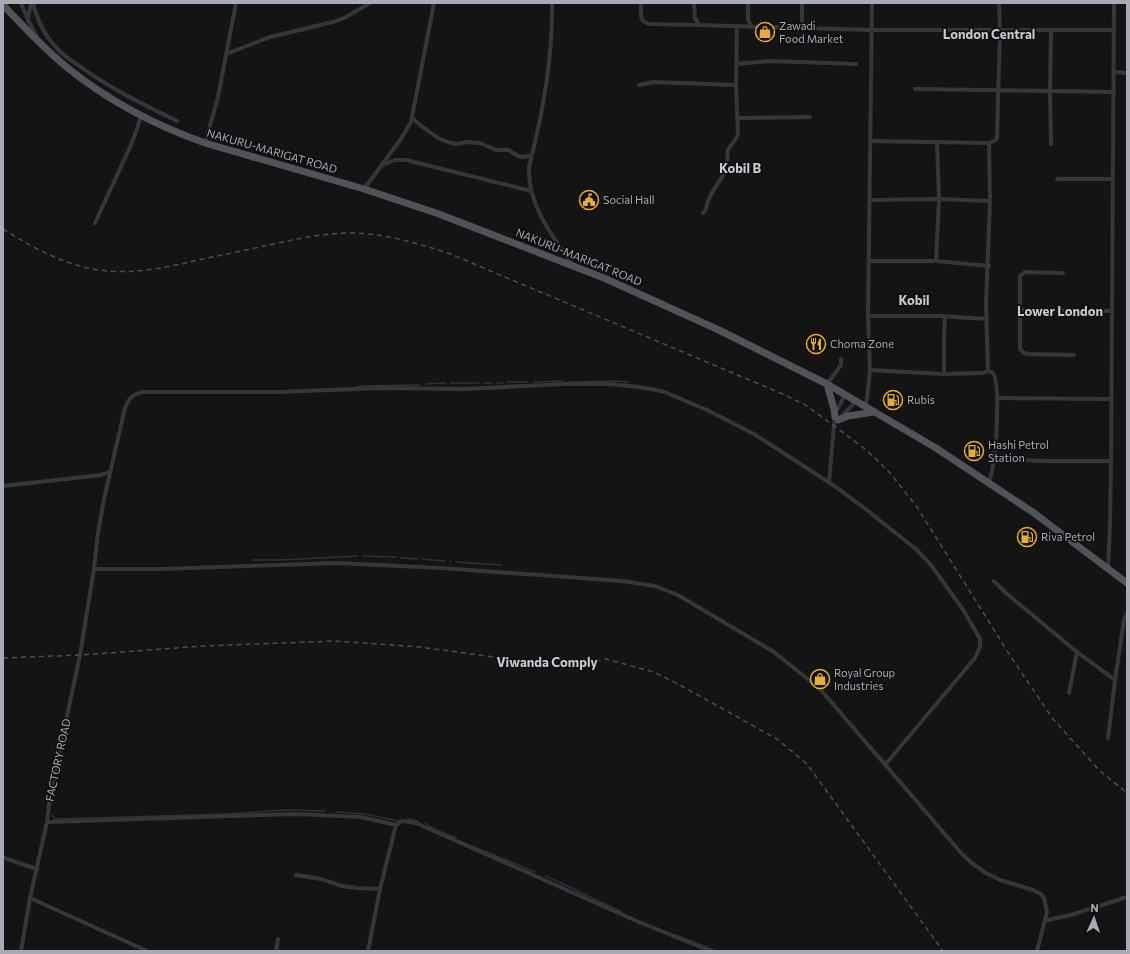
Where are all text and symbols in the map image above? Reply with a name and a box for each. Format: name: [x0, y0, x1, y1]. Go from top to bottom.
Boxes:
place label: Zawadi Food Market: [779, 19, 844, 45]
shop icon: Zawadi Food Market: [754, 21, 776, 43]
district label: London Central: [943, 26, 1035, 42]
street label: NAKURU-MARIGAT ROAD: [205, 126, 339, 175]
district label: Kobil B: [719, 160, 762, 176]
public building icon: Social Hall: [578, 189, 600, 211]
place label: Social Hall: [603, 193, 655, 206]
street label: NAKURU-MARIGAT ROAD: [514, 225, 644, 288]
district label: Kobil: [898, 292, 930, 308]
district label: Lower London: [1017, 303, 1103, 319]
restaurant icon: Choma Zone: [805, 333, 827, 355]
place label: Choma Zone: [830, 337, 894, 350]
fuel station icon: Rubis: [882, 389, 904, 411]
place label: Rubis: [907, 393, 935, 406]
place label: Hashi Petrol Station: [988, 438, 1049, 464]
fuel station icon: Hashi Petrol Station: [963, 440, 985, 462]
fuel station icon: Riva Petrol: [1016, 526, 1038, 548]
place label: Riva Petrol: [1041, 530, 1095, 543]
district label: Viwanda Comply: [496, 654, 598, 670]
place label: Royal Group Industries: [834, 666, 895, 692]
shop icon: Royal Group Industries: [809, 668, 831, 690]
street label: FACTORY ROAD: [42, 717, 73, 802]
north arrow: [1074, 898, 1114, 938]
text: N: [1090, 901, 1099, 914]

